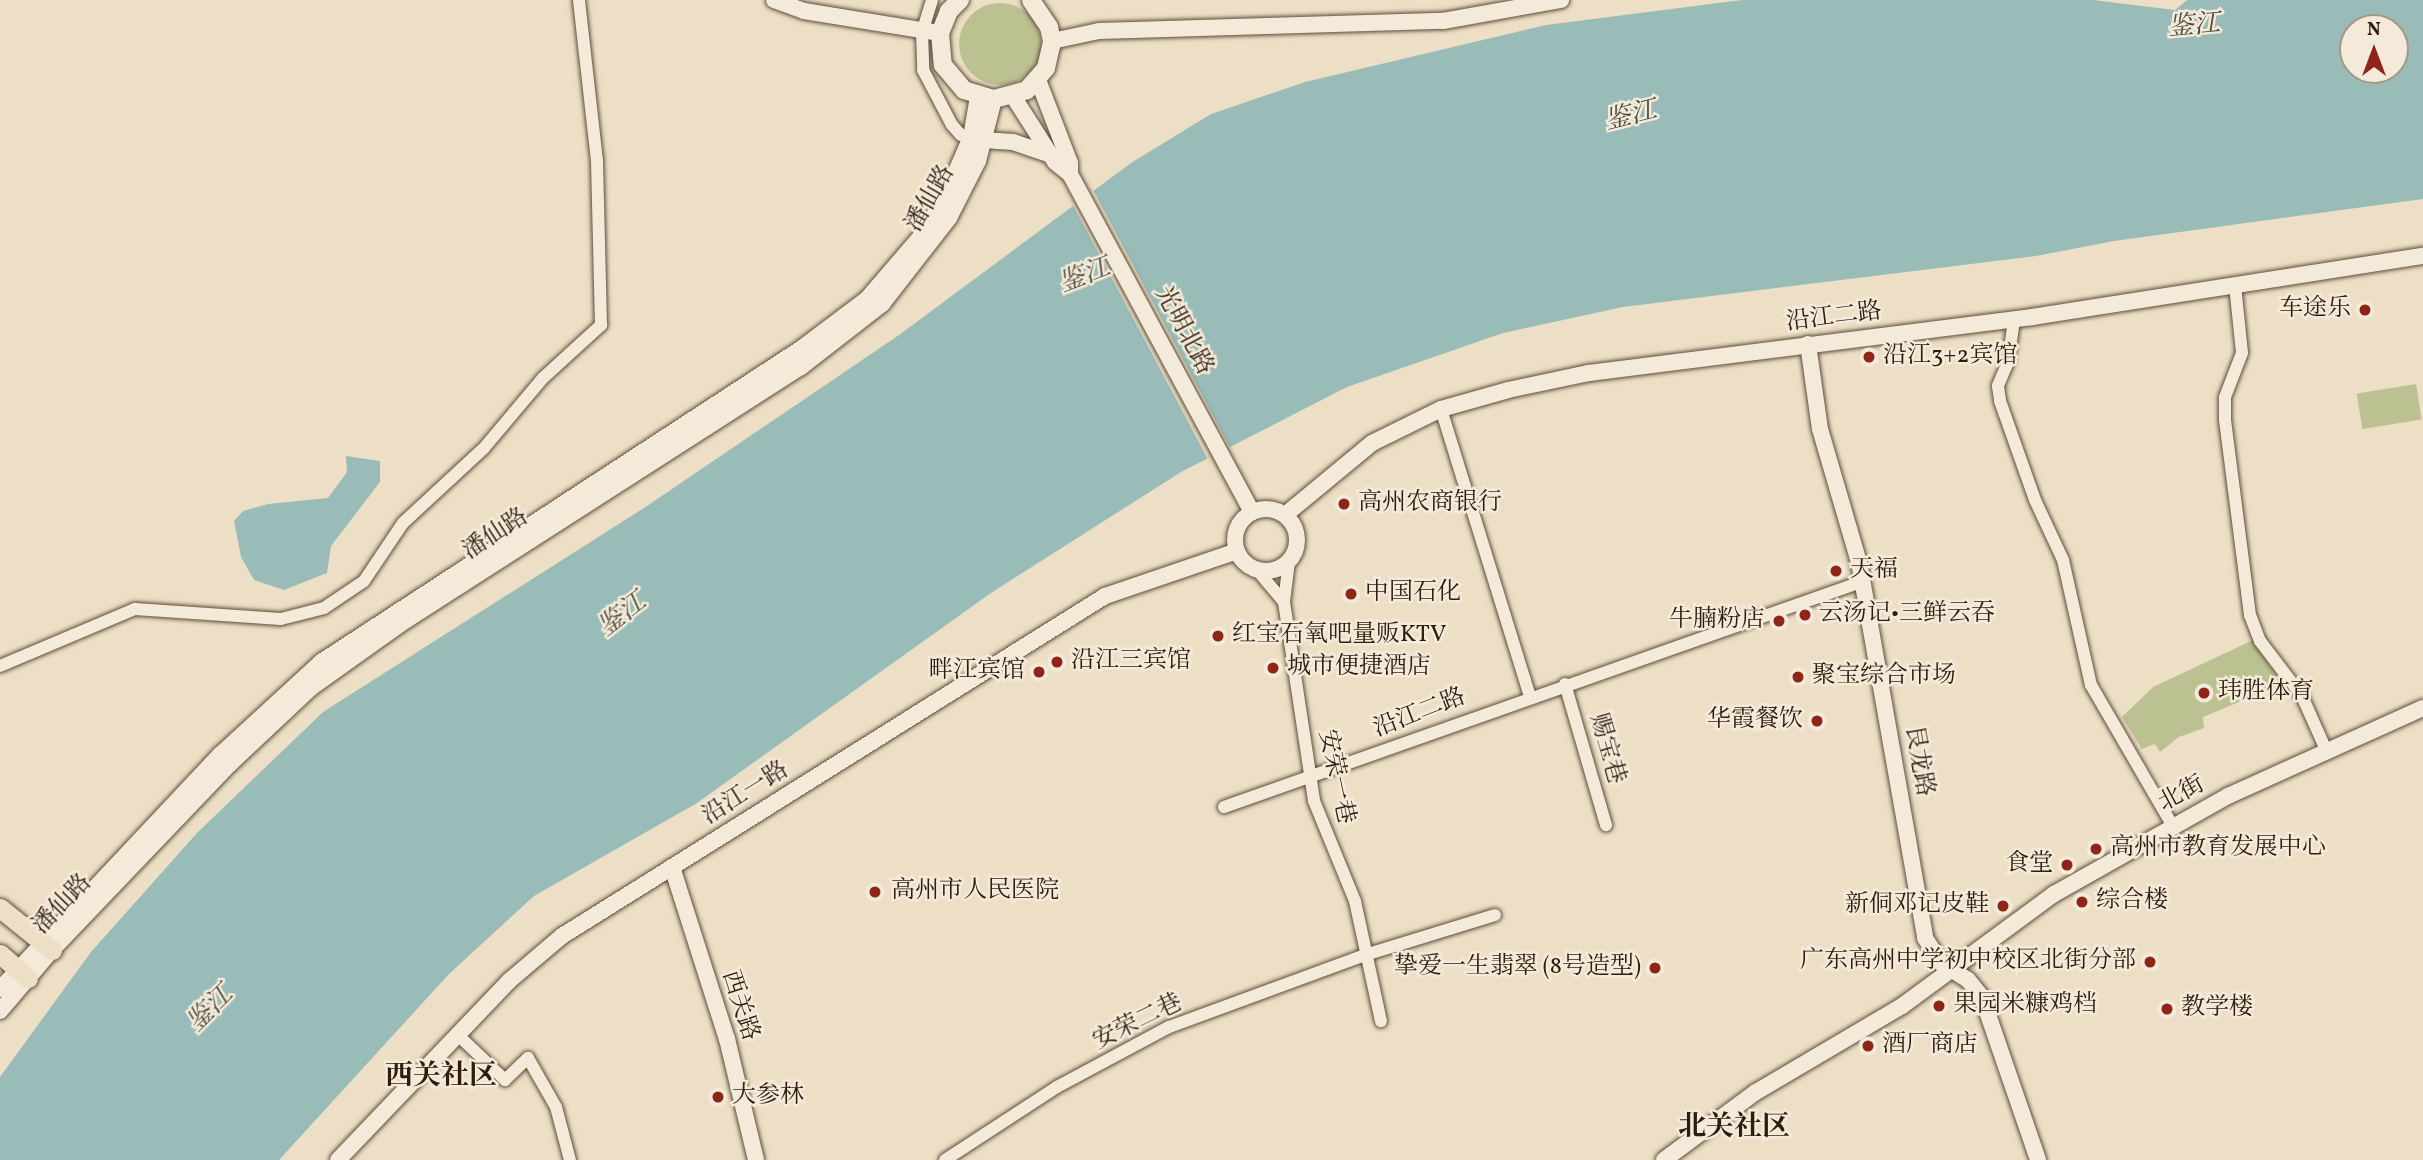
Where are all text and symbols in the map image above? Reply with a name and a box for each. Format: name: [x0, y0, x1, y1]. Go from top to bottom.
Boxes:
water label: 鉴江: [2167, 9, 2221, 45]
north arrow: [2339, 14, 2409, 84]
text: N: [2367, 17, 2381, 43]
water label: 鉴江: [1602, 96, 1660, 138]
street label: 潘仙路: [901, 161, 961, 237]
water label: 鉴江: [1055, 253, 1115, 301]
street label: 光明北路: [1148, 282, 1218, 380]
place label: 车途乐: [2279, 296, 2351, 324]
street label: 沿江二路: [1785, 298, 1883, 338]
marker: 车途乐: [2357, 302, 2373, 318]
place label: 沿江3+2宾馆: [1883, 343, 2017, 371]
marker: 沿江3+2宾馆: [1861, 349, 1877, 365]
place label: 高州农商银行: [1358, 490, 1502, 518]
marker: 高州农商银行: [1336, 496, 1352, 512]
street label: 潘仙路: [458, 503, 534, 567]
place label: 天福: [1850, 557, 1898, 585]
marker: 天福: [1828, 563, 1844, 579]
place label: 中国石化: [1365, 580, 1461, 608]
marker: 中国石化: [1343, 586, 1359, 602]
water label: 鉴江: [593, 588, 653, 644]
place label: 云汤记•三鲜云吞: [1819, 601, 1995, 629]
place label: 牛腩粉店: [1669, 607, 1765, 635]
marker: 云汤记•三鲜云吞: [1797, 607, 1813, 623]
marker: 牛腩粉店: [1771, 613, 1787, 629]
place label: 红宝石氧吧量贩KTV: [1232, 622, 1446, 650]
marker: 红宝石氧吧量贩KTV: [1210, 628, 1226, 644]
place label: 沿江三宾馆: [1071, 648, 1191, 676]
marker: 沿江三宾馆: [1049, 654, 1065, 670]
place label: 城市便捷酒店: [1287, 654, 1431, 682]
place label: 畔江宾馆: [929, 658, 1025, 686]
marker: 城市便捷酒店: [1265, 660, 1281, 676]
place label: 聚宝综合市场: [1812, 663, 1956, 691]
marker: 畔江宾馆: [1031, 664, 1047, 680]
marker: 聚宝综合市场: [1790, 669, 1806, 685]
place label: 玮胜体育: [2218, 679, 2314, 707]
street label: 沿江二路: [1370, 683, 1470, 745]
marker: 玮胜体育: [2196, 685, 2212, 701]
place label: 华霞餐饮: [1707, 707, 1803, 735]
street label: 赐宝巷: [1582, 710, 1630, 788]
marker: 华霞餐饮: [1809, 713, 1825, 729]
street label: 艮龙路: [1898, 723, 1938, 799]
street label: 安荣一巷: [1311, 727, 1359, 827]
street label: 沿江一路: [698, 756, 794, 832]
street label: 北街: [2154, 771, 2210, 819]
place label: 高州市教育发展中心: [2110, 835, 2326, 863]
marker: 高州市教育发展中心: [2088, 841, 2104, 857]
place label: 食堂: [2005, 851, 2053, 879]
marker: 食堂: [2059, 857, 2075, 873]
street label: 潘仙路: [28, 869, 98, 941]
place label: 高州市人民医院: [891, 878, 1059, 906]
marker: 高州市人民医院: [865, 882, 885, 902]
place label: 综合楼: [2096, 888, 2168, 916]
place label: 新侗邓记皮鞋: [1845, 892, 1989, 920]
marker: 综合楼: [2074, 894, 2090, 910]
marker: 新侗邓记皮鞋: [1995, 898, 2011, 914]
place label: 广东高州中学初中校区北街分部: [1800, 948, 2136, 976]
place label: 挚爱一生翡翠 (8号造型): [1394, 954, 1641, 982]
marker: 广东高州中学初中校区北街分部: [2142, 954, 2158, 970]
marker: 挚爱一生翡翠 (8号造型): [1647, 960, 1663, 976]
street label: 西关路: [714, 967, 764, 1045]
water label: 鉴江: [182, 981, 240, 1039]
street label: 安荣二巷: [1089, 989, 1187, 1057]
place label: 果园米糠鸡档: [1953, 992, 2097, 1020]
place label: 教学楼: [2181, 995, 2253, 1023]
marker: 果园米糠鸡档: [1931, 998, 1947, 1014]
marker: 教学楼: [2159, 1001, 2175, 1017]
place label: 酒厂商店: [1882, 1032, 1978, 1060]
marker: 酒厂商店: [1860, 1038, 1876, 1054]
district label: 西关社区: [385, 1060, 497, 1094]
place label: 大参林: [732, 1083, 804, 1111]
marker: 大参林: [710, 1089, 726, 1105]
district label: 北关社区: [1678, 1111, 1790, 1145]

